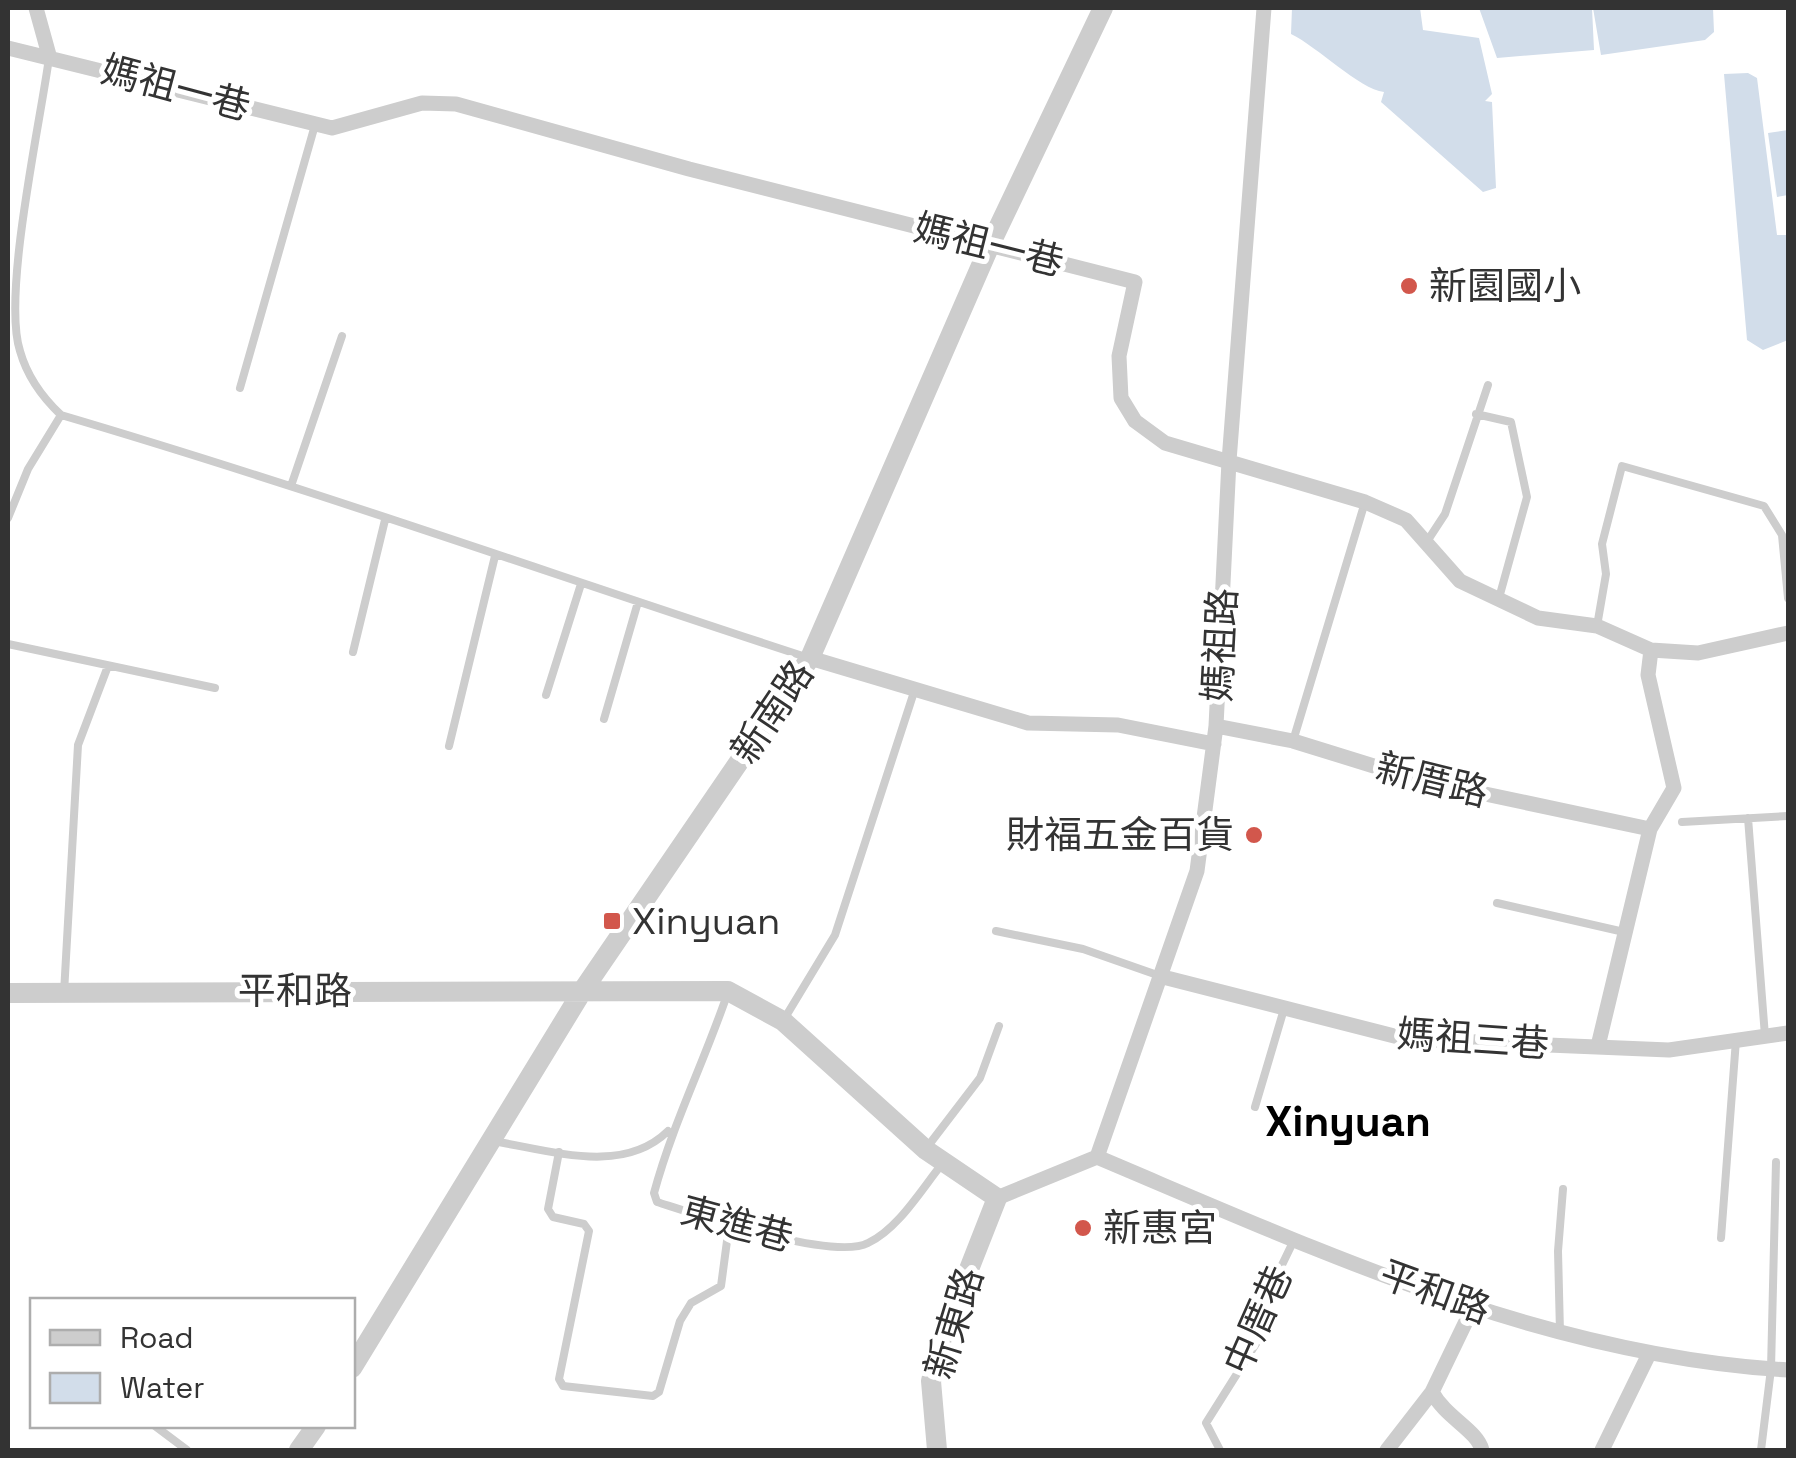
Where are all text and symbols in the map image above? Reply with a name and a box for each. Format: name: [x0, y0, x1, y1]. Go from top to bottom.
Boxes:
street label: 媽祖一巷: [96, 45, 256, 131]
street label: 媽祖一巷: [909, 203, 1069, 287]
place label: 新園國小: [1429, 262, 1581, 310]
marker: 新園國小: [1398, 275, 1420, 297]
street label: 媽祖路: [1193, 587, 1247, 703]
street label: 新南路: [720, 651, 824, 773]
street label: 新厝路: [1371, 743, 1493, 817]
place label: 財福五金百貨: [1006, 811, 1234, 859]
marker: 財福五金百貨: [1243, 824, 1265, 846]
place label: Xinyuan: [632, 897, 780, 945]
marker: Xinyuan: [601, 910, 623, 932]
street label: 平和路: [238, 967, 352, 1015]
street label: 媽祖三巷: [1396, 1010, 1550, 1068]
district label: Xinyuan: [1265, 1095, 1431, 1148]
street label: 東進巷: [676, 1186, 798, 1262]
place label: 新惠宮: [1103, 1204, 1217, 1252]
marker: 新惠宮: [1072, 1217, 1094, 1239]
street label: 平和路: [1373, 1250, 1497, 1334]
street label: 中厝巷: [1213, 1258, 1303, 1382]
street label: 新東路: [914, 1261, 994, 1385]
legend: [30, 1298, 355, 1428]
text: Road: [120, 1318, 194, 1357]
text: Water: [120, 1368, 205, 1407]

